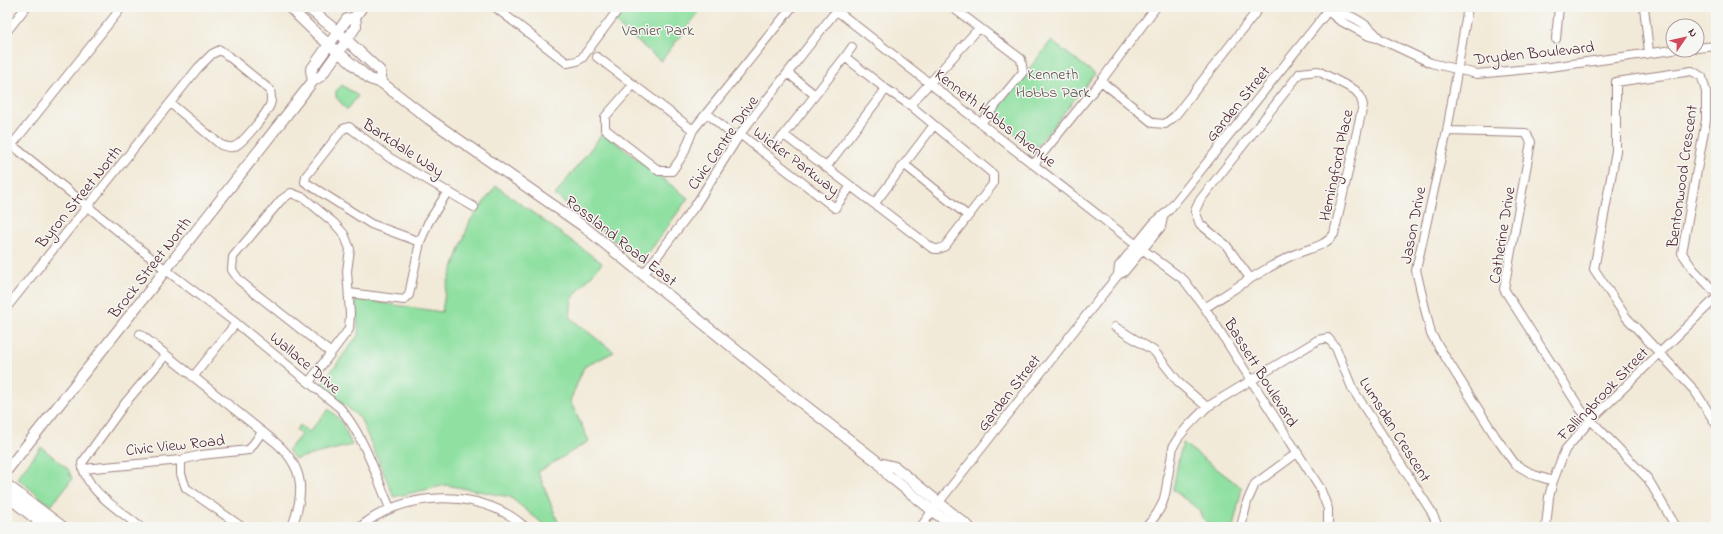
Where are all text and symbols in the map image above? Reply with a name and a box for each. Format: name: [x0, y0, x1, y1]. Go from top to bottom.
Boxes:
north arrow: [1665, 18, 1705, 58]
park label: Vanier Park: [621, 19, 695, 43]
text: N: [1684, 25, 1701, 41]
street label: Dryden Boulevard: [1472, 36, 1596, 72]
street label: Garden Street: [1200, 60, 1277, 148]
street label: Kenneth Hobbs Avenue: [929, 63, 1061, 174]
park label: Kenneth Hobbs Park: [1016, 63, 1091, 105]
street label: Civic Centre Drive: [682, 90, 766, 195]
street label: Bentonwood Crescent: [1661, 103, 1705, 250]
street label: Hemingford Place: [1313, 107, 1361, 223]
street label: Barkdale Way: [357, 113, 448, 184]
street label: Wicker Parkway: [747, 121, 844, 202]
street label: Byron Street North: [30, 141, 129, 255]
street label: Jason Drive: [1395, 184, 1433, 266]
street label: Catherine Drive: [1483, 184, 1523, 286]
street label: Rossland Road East: [560, 190, 682, 293]
street label: Brock Street North: [102, 212, 198, 325]
street label: Bassett Boulevard: [1217, 313, 1303, 432]
street label: Wallace Drive: [264, 326, 346, 401]
street label: Fallingbrook Street: [1552, 342, 1655, 448]
street label: Garden Street: [972, 349, 1048, 437]
street label: Lumsden Crescent: [1352, 373, 1437, 488]
street label: Civic View Road: [124, 429, 226, 463]

